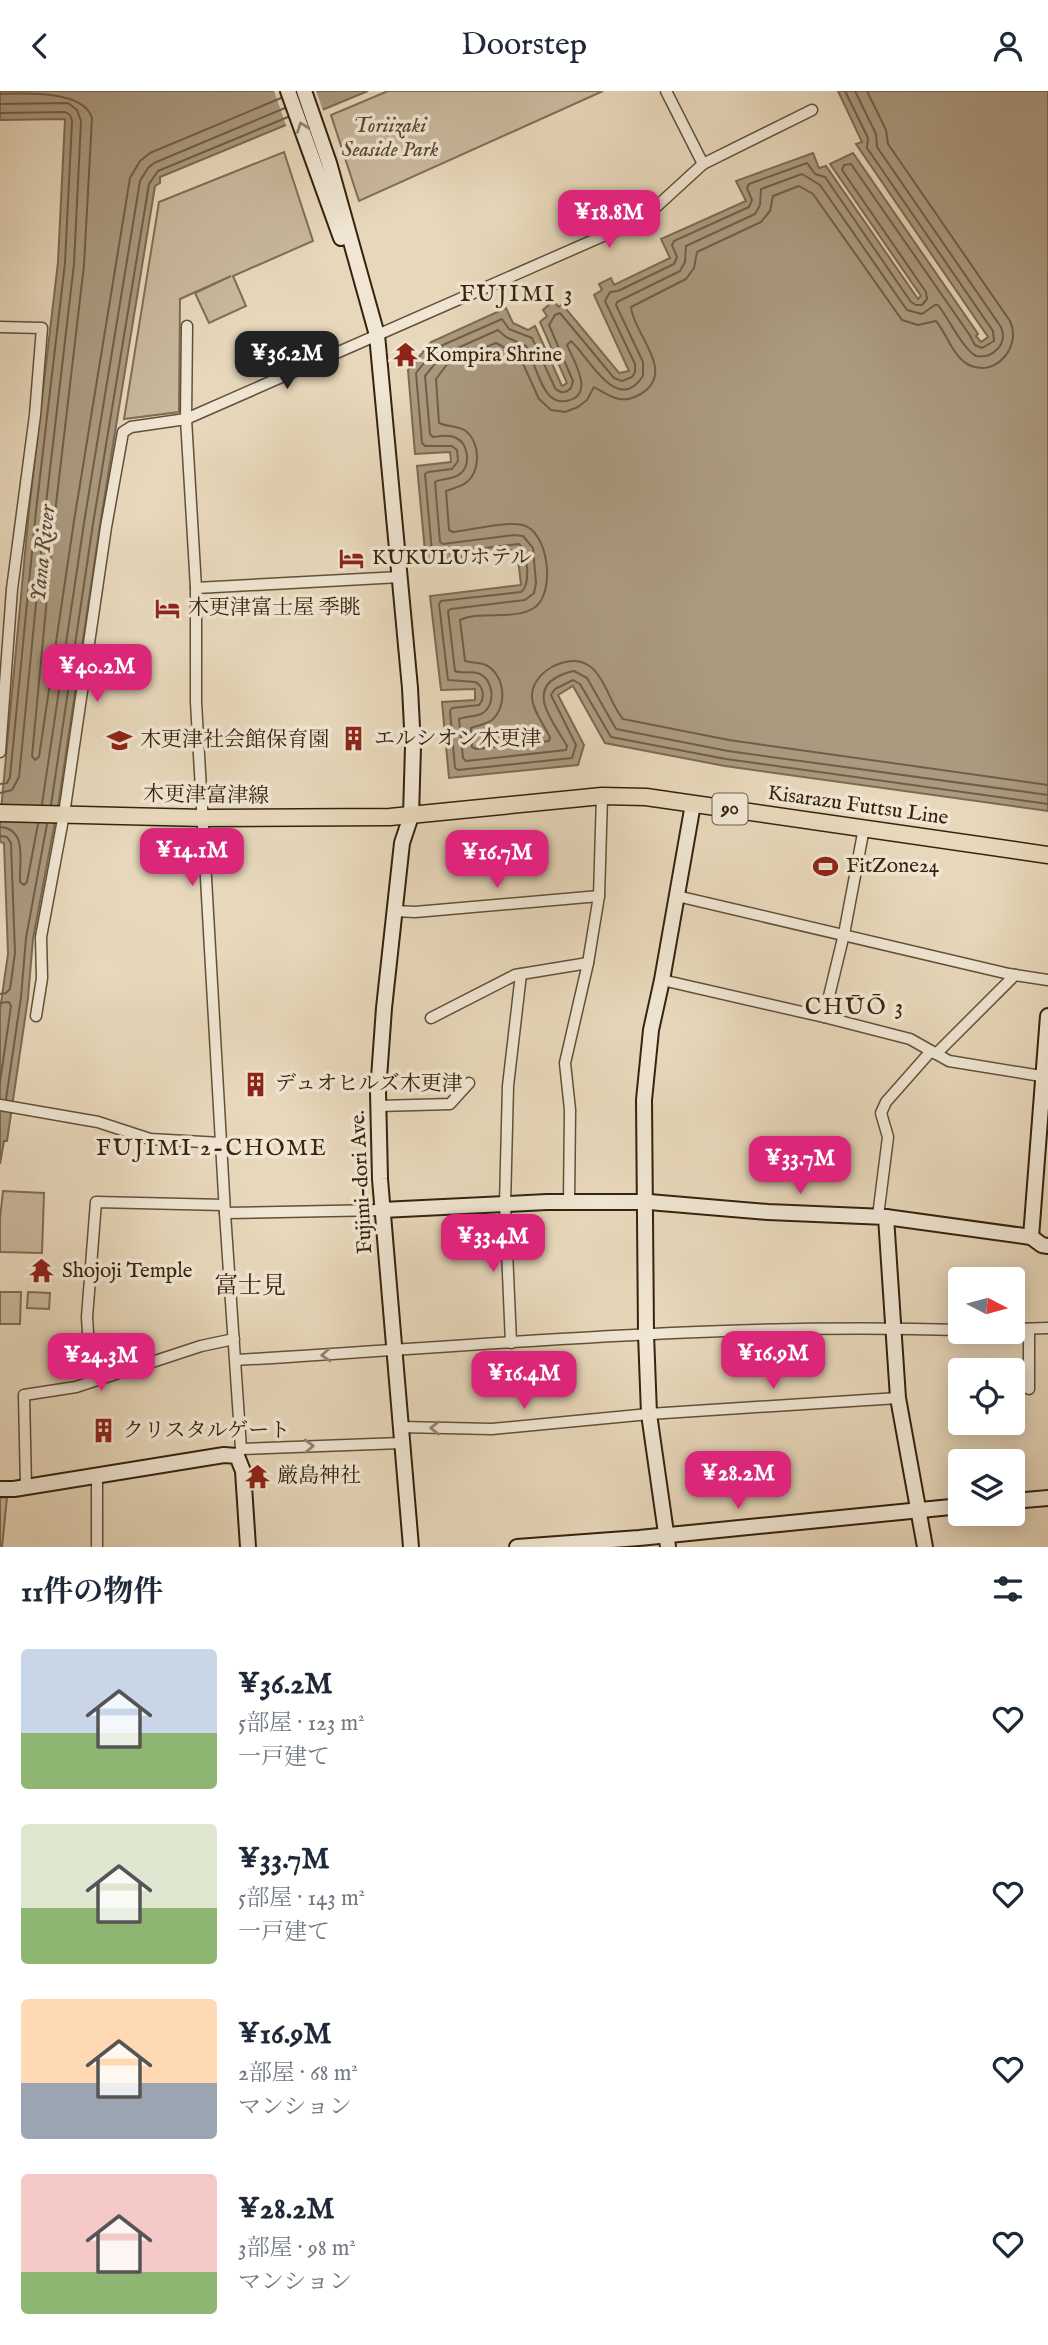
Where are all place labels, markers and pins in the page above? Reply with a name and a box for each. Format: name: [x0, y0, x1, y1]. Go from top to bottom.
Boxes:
pin: ¥18.8M: [552, 191, 666, 250]
pin: ¥36.2M: [230, 331, 344, 391]
temple icon: Kompira Shrine: [391, 341, 419, 369]
place label: Kompira Shrine: [425, 342, 562, 369]
hotel icon: KUKULUホテル: [338, 544, 366, 572]
place label: KUKULUホテル: [372, 545, 531, 572]
hotel icon: 木更津富士屋 季眺: [154, 594, 182, 622]
place label: 木更津富士屋 季眺: [188, 595, 361, 622]
pin: ¥40.2M: [40, 645, 154, 704]
building icon: エルシオン木更津: [340, 725, 368, 753]
school or university icon: 木更津社会館保育園: [106, 726, 134, 754]
place label: エルシオン木更津: [374, 726, 541, 753]
place label: 木更津社会館保育園: [140, 727, 329, 754]
pin: ¥14.1M: [135, 829, 249, 888]
pin: ¥16.7M: [440, 831, 554, 890]
sports icon: FitZone24: [812, 852, 840, 880]
place label: FitZone24: [846, 853, 940, 880]
building icon: デュオヒルズ木更津: [241, 1070, 269, 1098]
place label: デュオヒルズ木更津: [275, 1071, 463, 1098]
pin: ¥33.7M: [743, 1137, 857, 1196]
pin: ¥33.4M: [436, 1215, 550, 1274]
temple icon: Shojoji Temple: [28, 1257, 56, 1285]
place label: Shojoji Temple: [62, 1258, 193, 1285]
pin: ¥16.9M: [716, 1331, 830, 1391]
pin: ¥24.3M: [44, 1333, 158, 1393]
pin: ¥16.4M: [467, 1351, 581, 1411]
building icon: クリスタルゲート: [89, 1417, 117, 1445]
place label: クリスタルゲート: [123, 1418, 290, 1445]
pin: ¥28.2M: [681, 1451, 795, 1511]
temple icon: 厳島神社: [243, 1462, 271, 1490]
place label: 厳島神社: [277, 1463, 361, 1490]

